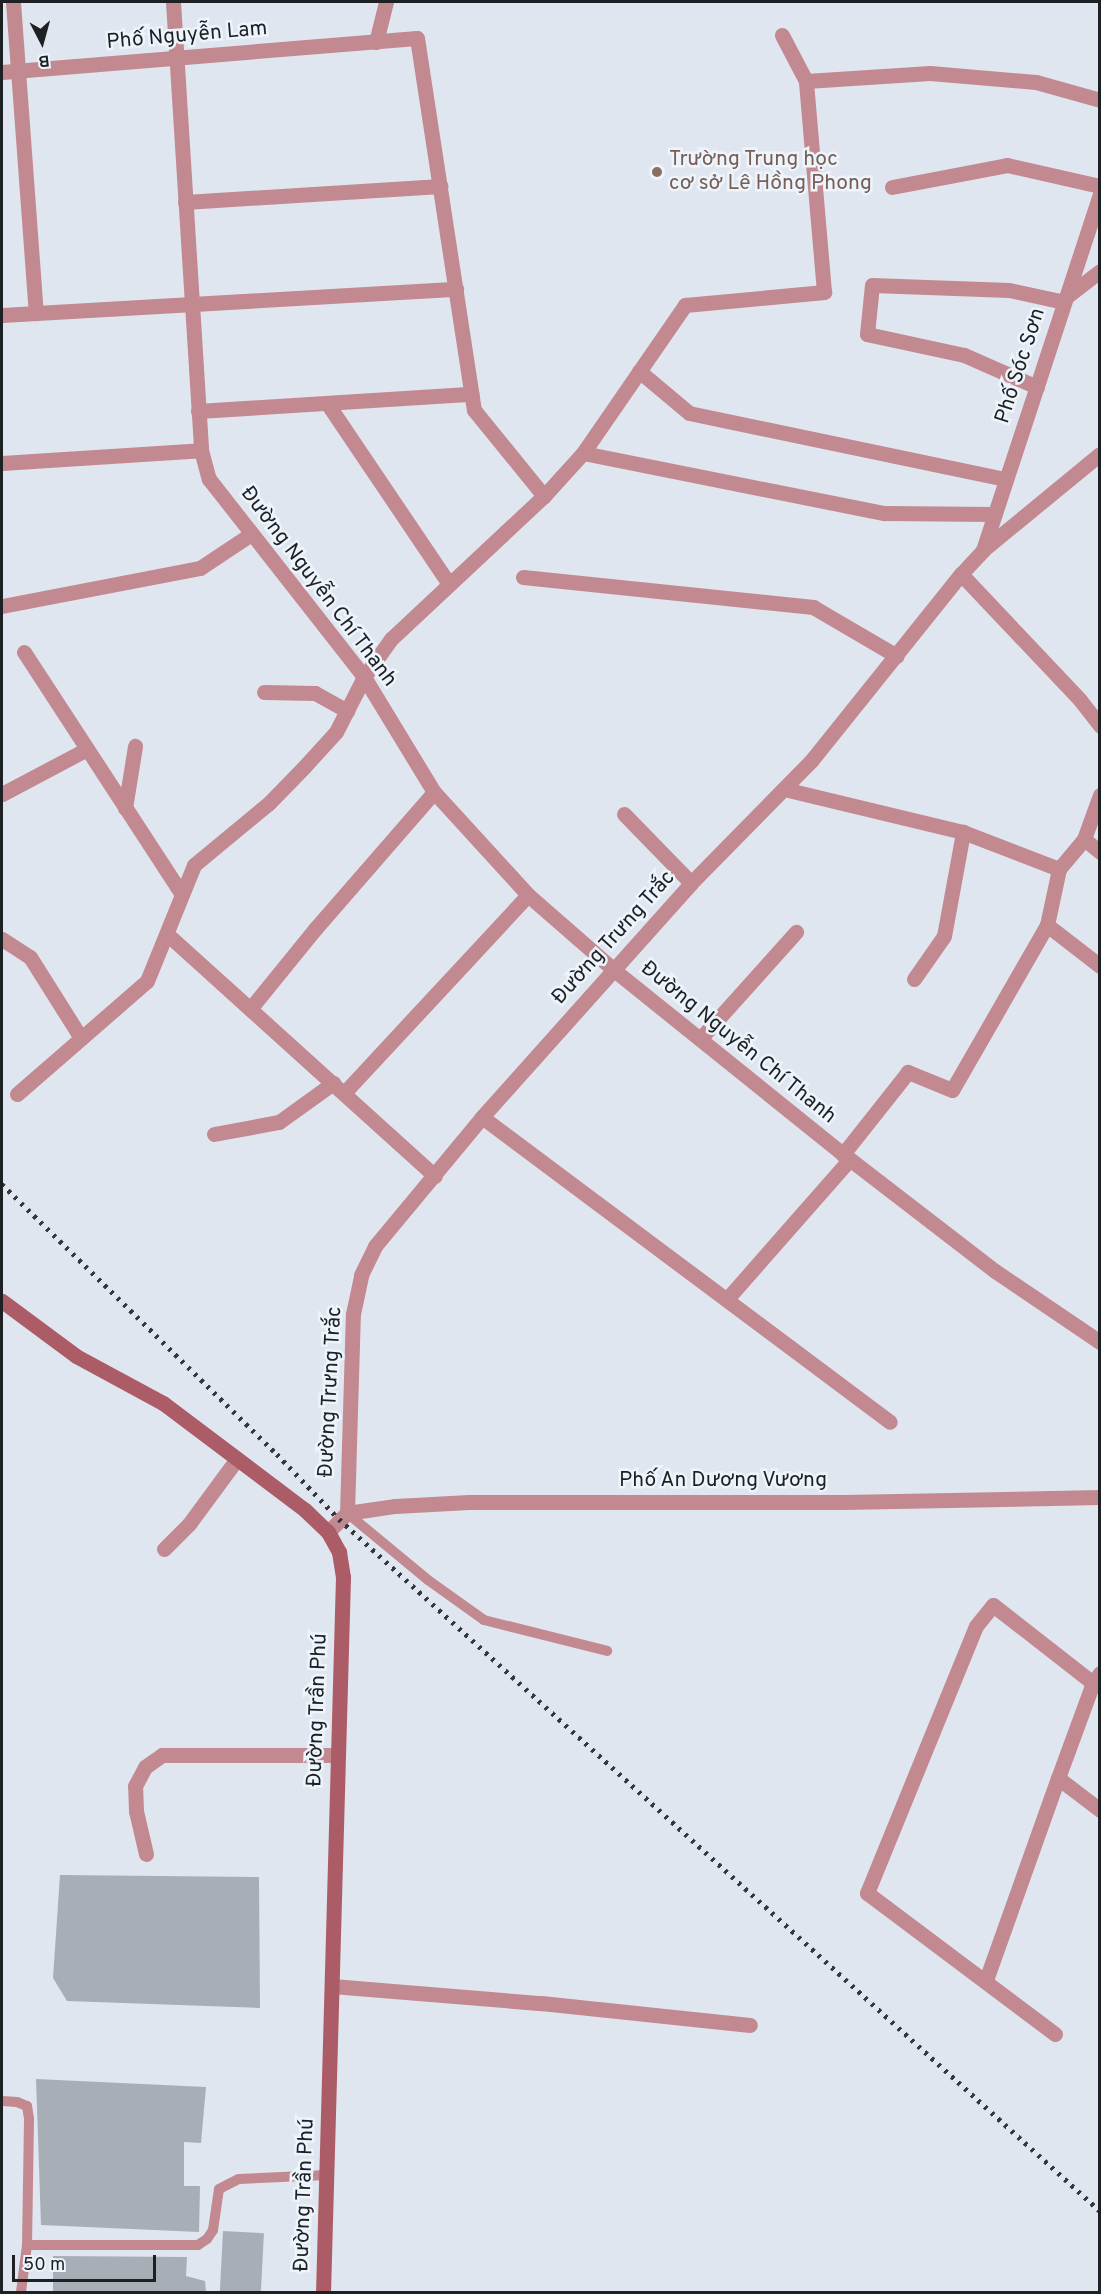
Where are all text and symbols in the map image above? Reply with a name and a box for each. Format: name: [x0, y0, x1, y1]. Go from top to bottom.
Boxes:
north arrow: [12, 12, 72, 72]
street label: Phố Nguyễn Lam: [105, 16, 269, 56]
text: B: [37, 49, 50, 70]
place label: Trường Trung học cơ sở Lê Hồng Phong: [669, 147, 872, 197]
marker: Trường Trung học cơ sở Lê Hồng Phong: [650, 165, 664, 179]
street label: Phố Sóc Sơn: [991, 305, 1051, 427]
street label: Đường Nguyễn Chí Thanh: [234, 482, 402, 692]
street label: Đường Trưng Trắc: [547, 865, 681, 1011]
street label: Đường Nguyễn Chí Thanh: [635, 956, 841, 1130]
street label: Đường Trưng Trắc: [314, 1305, 348, 1479]
street label: Phố An Dương Vương: [618, 1468, 828, 1494]
street label: Đường Trần Phú: [303, 1632, 333, 1788]
street label: Đường Trần Phú: [290, 2117, 320, 2273]
scale bar: [15, 2243, 159, 2281]
text: 50 m: [23, 2254, 65, 2277]

